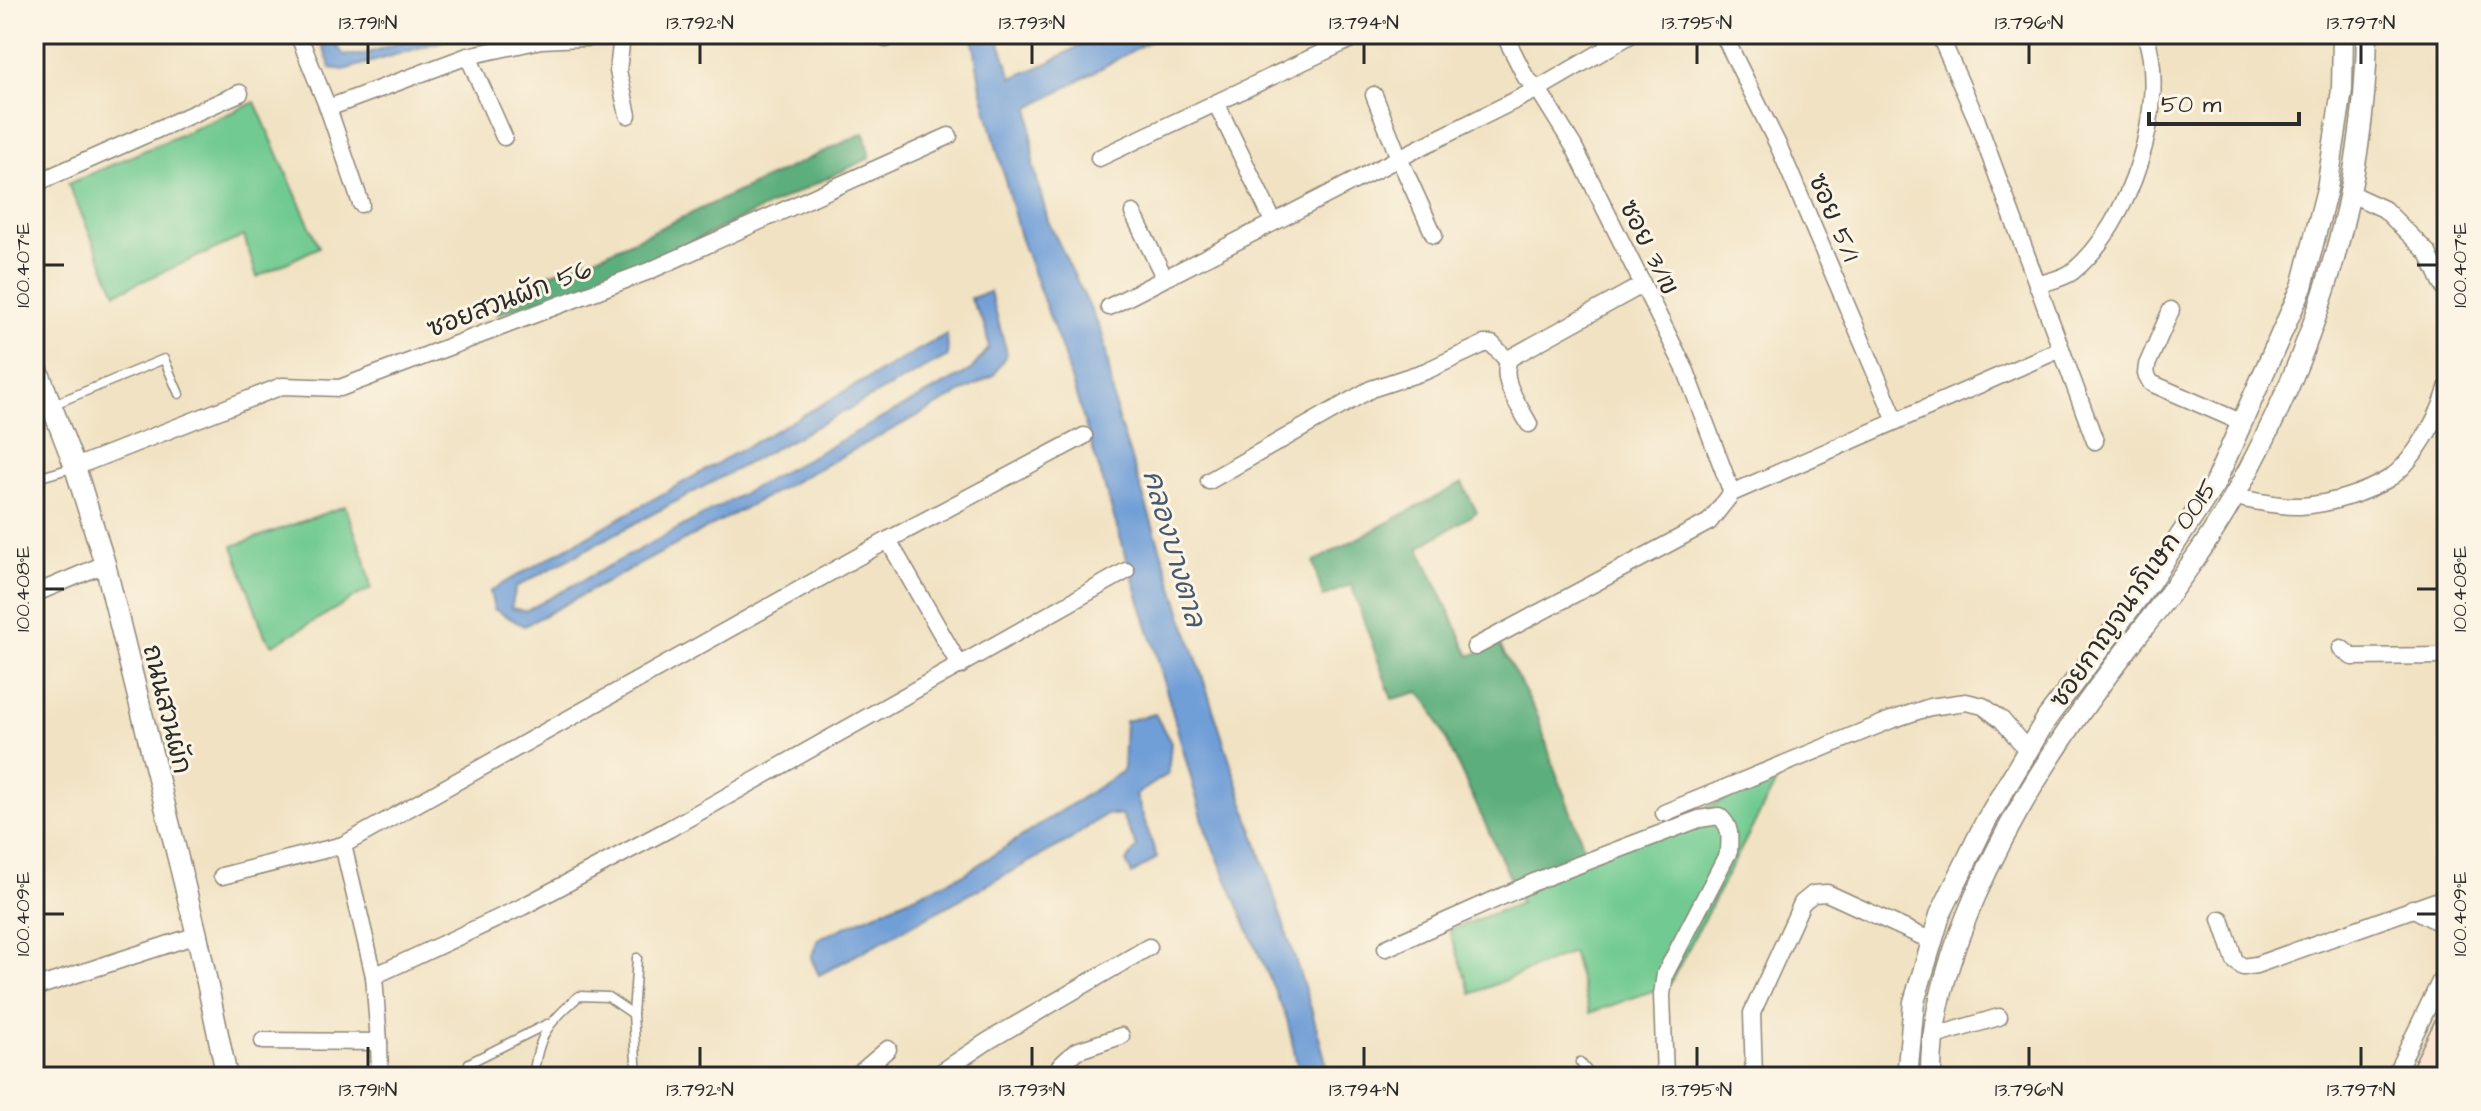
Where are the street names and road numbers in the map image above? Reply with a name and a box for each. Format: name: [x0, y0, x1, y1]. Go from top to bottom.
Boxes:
street label: ซอย 5/1: [1799, 168, 1869, 267]
street label: ซอย 3/1ข: [1611, 194, 1688, 301]
street label: ซอยสวนผัก 56: [422, 251, 597, 347]
street label: ซอยกาญจนาภิเษก 0015: [2041, 472, 2227, 715]
street label: ถนนสวนผัก: [134, 641, 200, 778]

